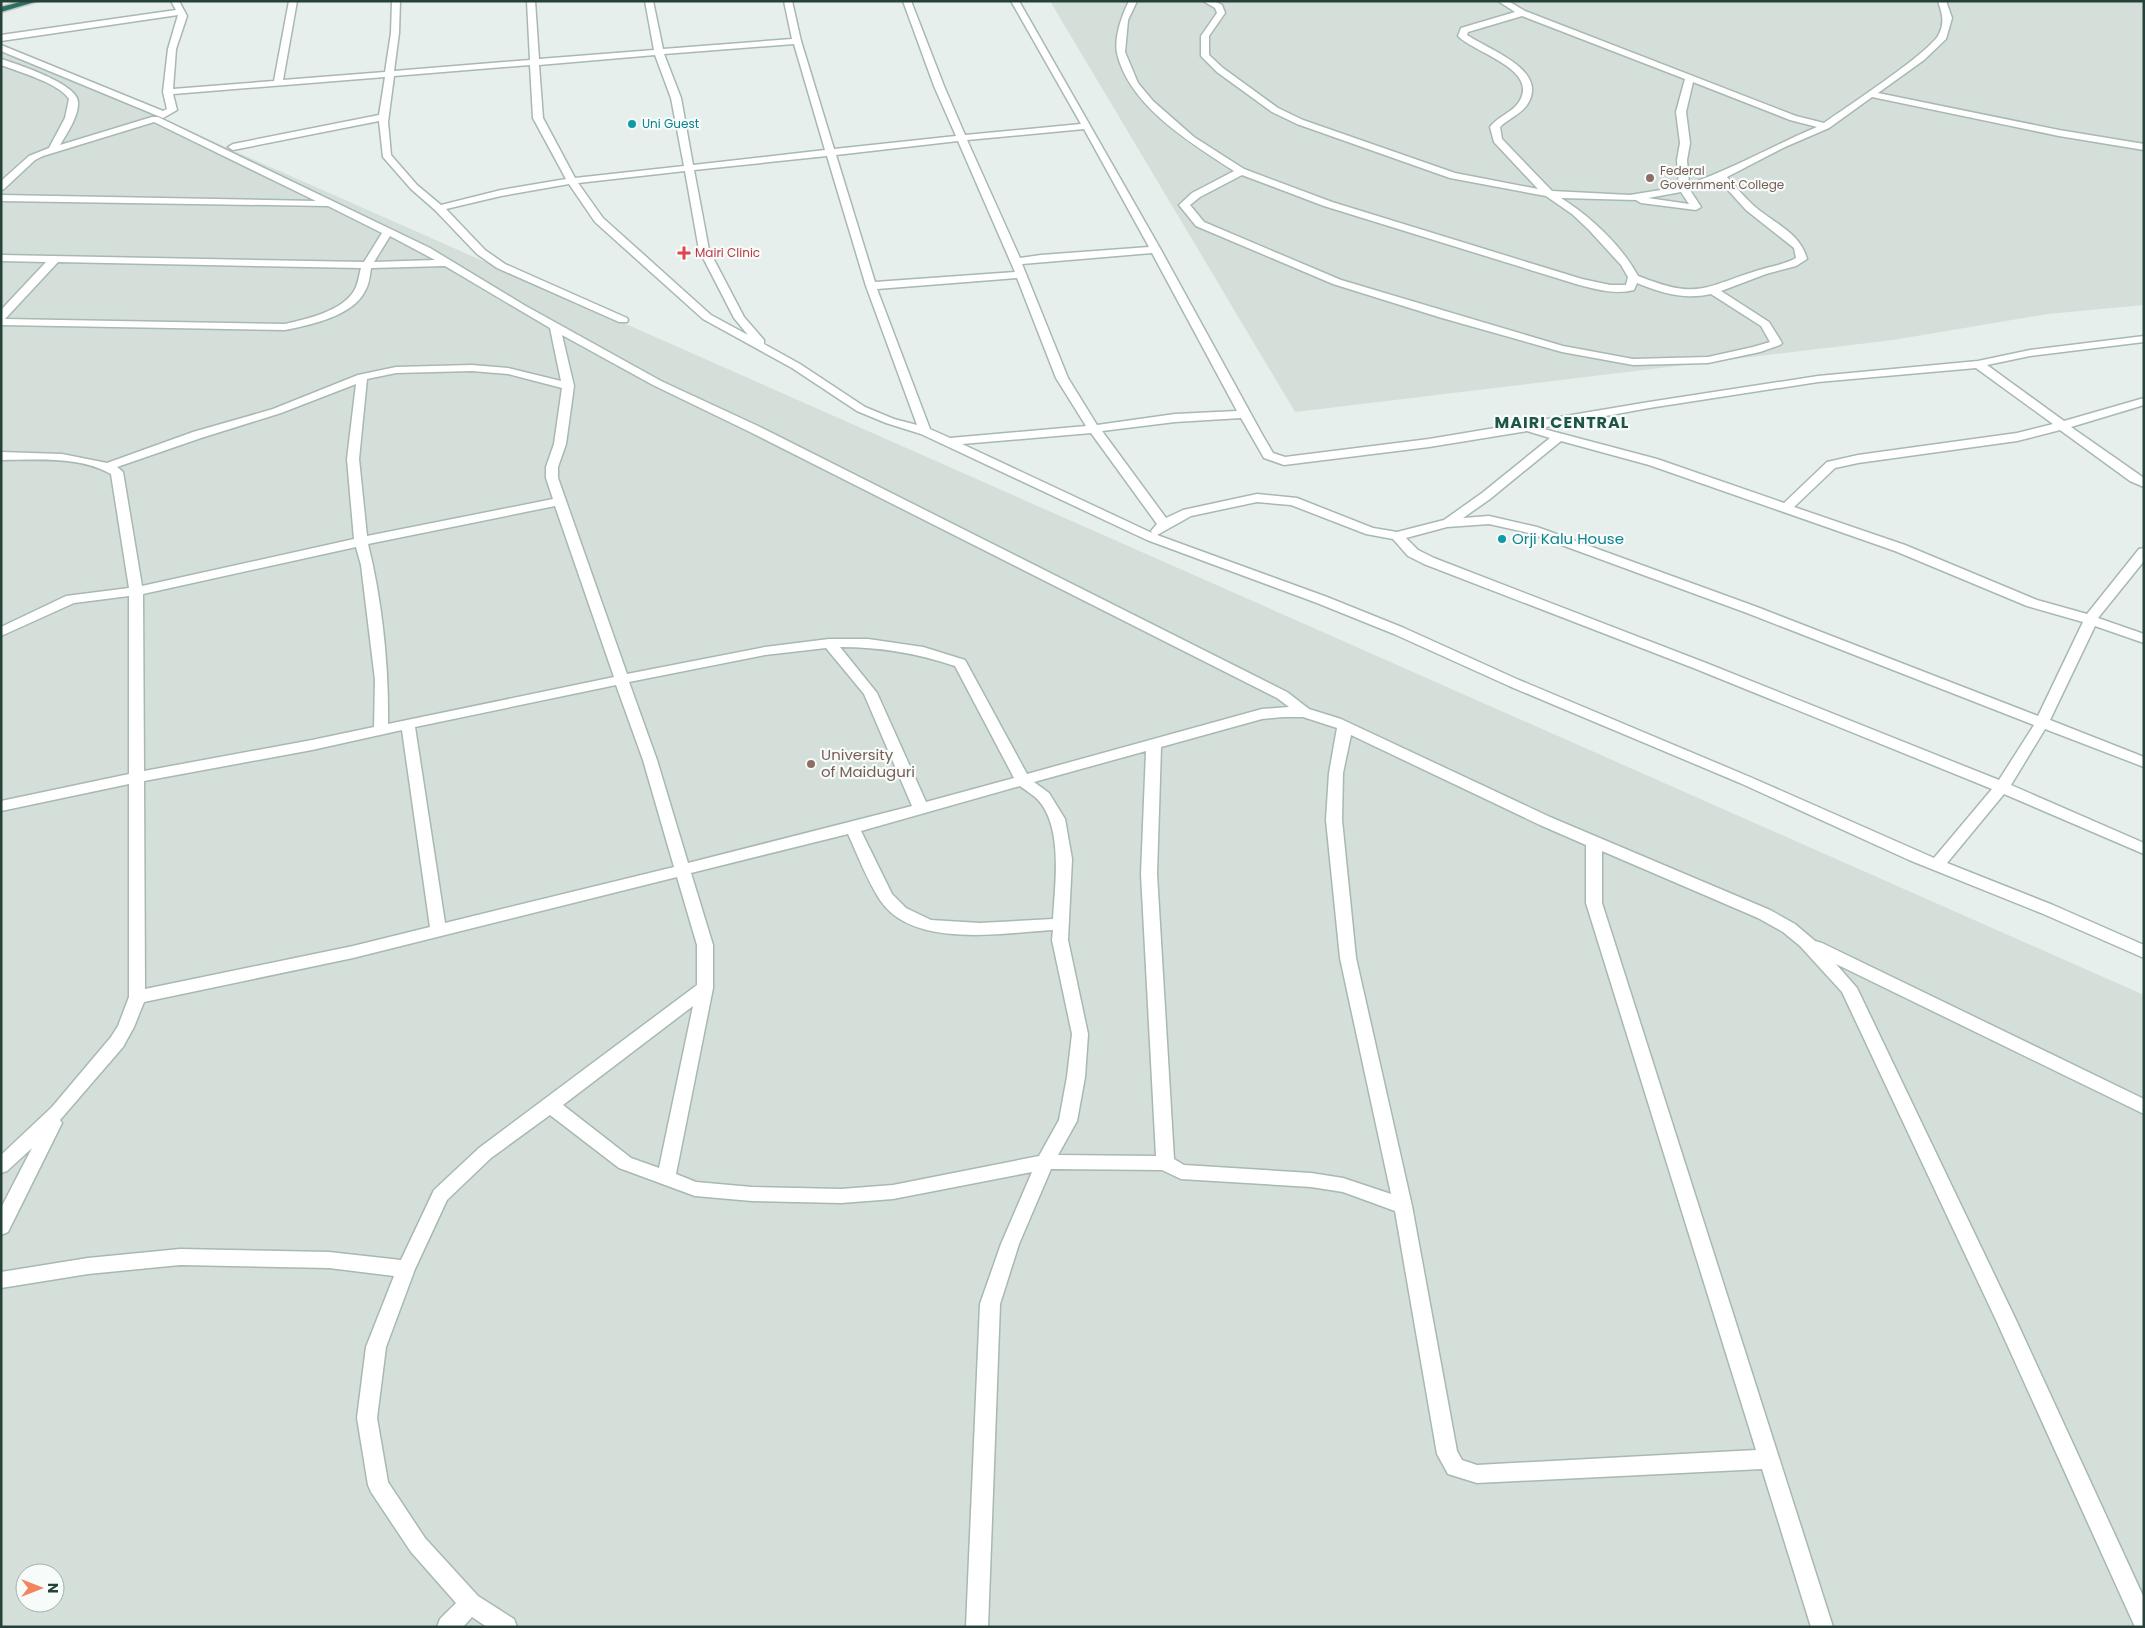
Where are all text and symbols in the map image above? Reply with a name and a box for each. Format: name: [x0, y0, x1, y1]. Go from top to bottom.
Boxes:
place label: Uni Guest: [642, 115, 699, 132]
marker: Uni Guest: [626, 118, 638, 130]
place label: Federal Government College: [1660, 162, 1784, 193]
marker: Federal Government College: [1644, 172, 1656, 184]
place label: Mairi Clinic: [695, 244, 760, 261]
marker: Mairi Clinic: [677, 246, 691, 260]
district label: MAIRI CENTRAL: [1495, 411, 1629, 434]
place label: Orji Kalu House: [1512, 528, 1624, 549]
marker: Orji Kalu House: [1496, 533, 1508, 545]
place label: University of Maiduguri: [821, 744, 915, 782]
marker: University of Maiduguri: [805, 758, 817, 770]
north arrow: [15, 1563, 65, 1613]
text: N: [43, 1583, 63, 1593]

